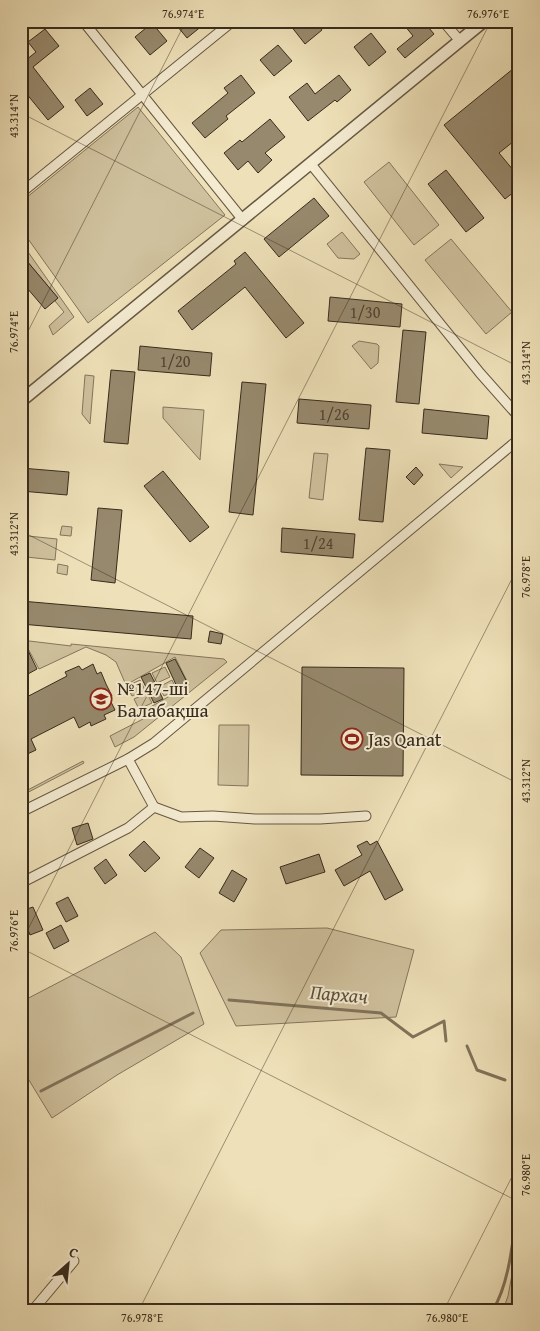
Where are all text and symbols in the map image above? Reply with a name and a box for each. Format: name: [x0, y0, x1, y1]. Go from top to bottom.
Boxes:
text: 76.974°E: [162, 5, 204, 22]
text: 76.976°E: [467, 5, 509, 22]
text: 43.314°N: [5, 94, 22, 138]
house number: 1/30: [350, 300, 381, 324]
text: 76.974°E: [5, 311, 22, 353]
text: 43.314°N: [517, 341, 534, 385]
house number: 1/20: [160, 349, 191, 373]
house number: 1/26: [319, 402, 350, 426]
text: 43.312°N: [5, 512, 22, 556]
house number: 1/24: [303, 531, 334, 555]
text: 76.978°E: [517, 556, 534, 598]
place label: №147-ші Балабақша: [117, 674, 209, 724]
school or university icon: №147-ші Балабақша: [89, 687, 113, 711]
place label: Jas Qanat: [366, 725, 442, 753]
sports icon: Jas Qanat: [340, 727, 364, 751]
text: 43.312°N: [517, 759, 534, 803]
text: 76.976°E: [5, 910, 22, 952]
water label: Пархач: [309, 977, 370, 1011]
text: 76.980°E: [517, 1154, 534, 1196]
north arrow: [42, 1238, 92, 1288]
text: С: [66, 1242, 82, 1263]
text: 76.978°E: [121, 1309, 163, 1326]
text: 76.980°E: [426, 1309, 468, 1326]

